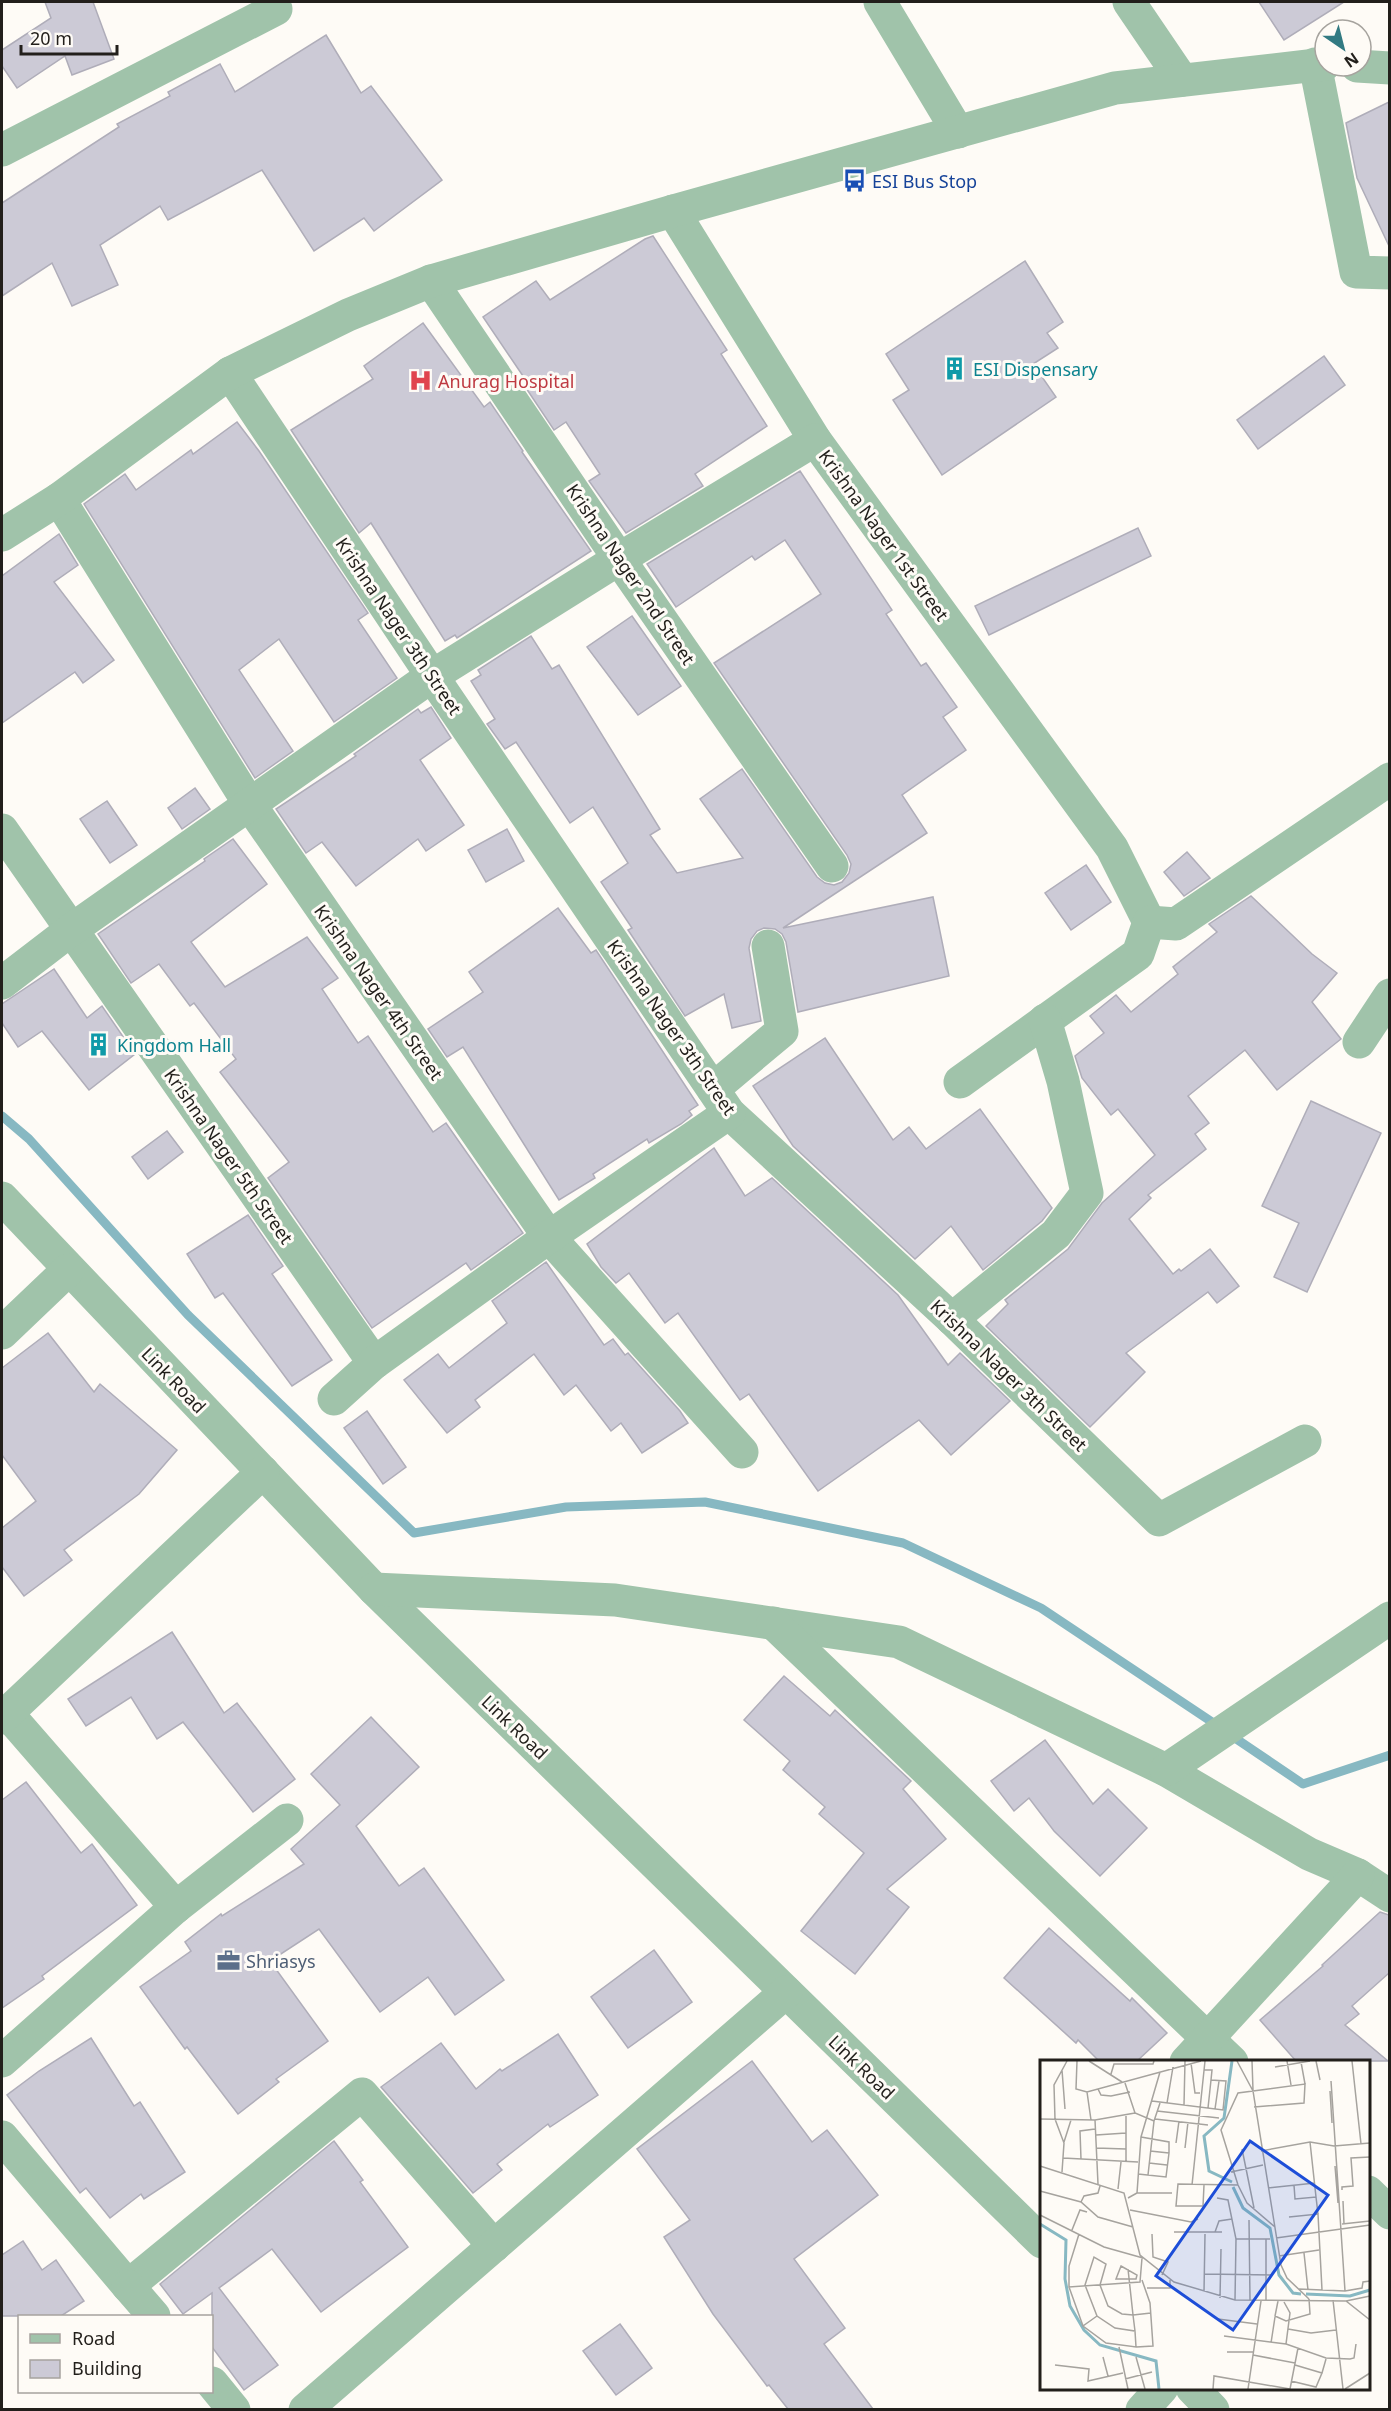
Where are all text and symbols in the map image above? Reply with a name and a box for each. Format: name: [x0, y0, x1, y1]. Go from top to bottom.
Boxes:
scale bar: [21, 18, 117, 56]
north arrow: [1313, 18, 1373, 78]
text: 20 m: [30, 26, 72, 50]
text: N: [1340, 48, 1363, 73]
bus stop icon: ESI Bus Stop: [841, 168, 867, 194]
place label: ESI Bus Stop: [872, 169, 977, 193]
building icon: ESI Dispensary: [942, 356, 968, 382]
place label: ESI Dispensary: [973, 357, 1099, 381]
hospital icon: Anurag Hospital: [407, 368, 433, 394]
place label: Anurag Hospital: [438, 369, 574, 393]
street label: Krishna Nager 1st Street: [814, 444, 955, 626]
street label: Krishna Nager 2nd Street: [561, 479, 701, 670]
street label: Krishna Nager 3th Street: [331, 533, 468, 720]
street label: Krishna Nager 4th Street: [309, 900, 449, 1085]
street label: Krishna Nager 3th Street: [602, 935, 742, 1120]
building icon: Kingdom Hall: [86, 1032, 112, 1058]
place label: Kingdom Hall: [117, 1033, 231, 1057]
street label: Krishna Nager 5th Street: [159, 1064, 299, 1249]
street label: Krishna Nager 3th Street: [926, 1294, 1093, 1457]
street label: Link Road: [137, 1342, 211, 1418]
street label: Link Road: [477, 1690, 553, 1764]
office icon: Shriasys: [215, 1948, 241, 1974]
place label: Shriasys: [246, 1949, 316, 1973]
street label: Link Road: [824, 2030, 900, 2104]
inset map: [1040, 2060, 1370, 2390]
legend: [18, 2315, 213, 2393]
text: Road: [72, 2326, 115, 2350]
text: Building: [72, 2356, 142, 2380]

